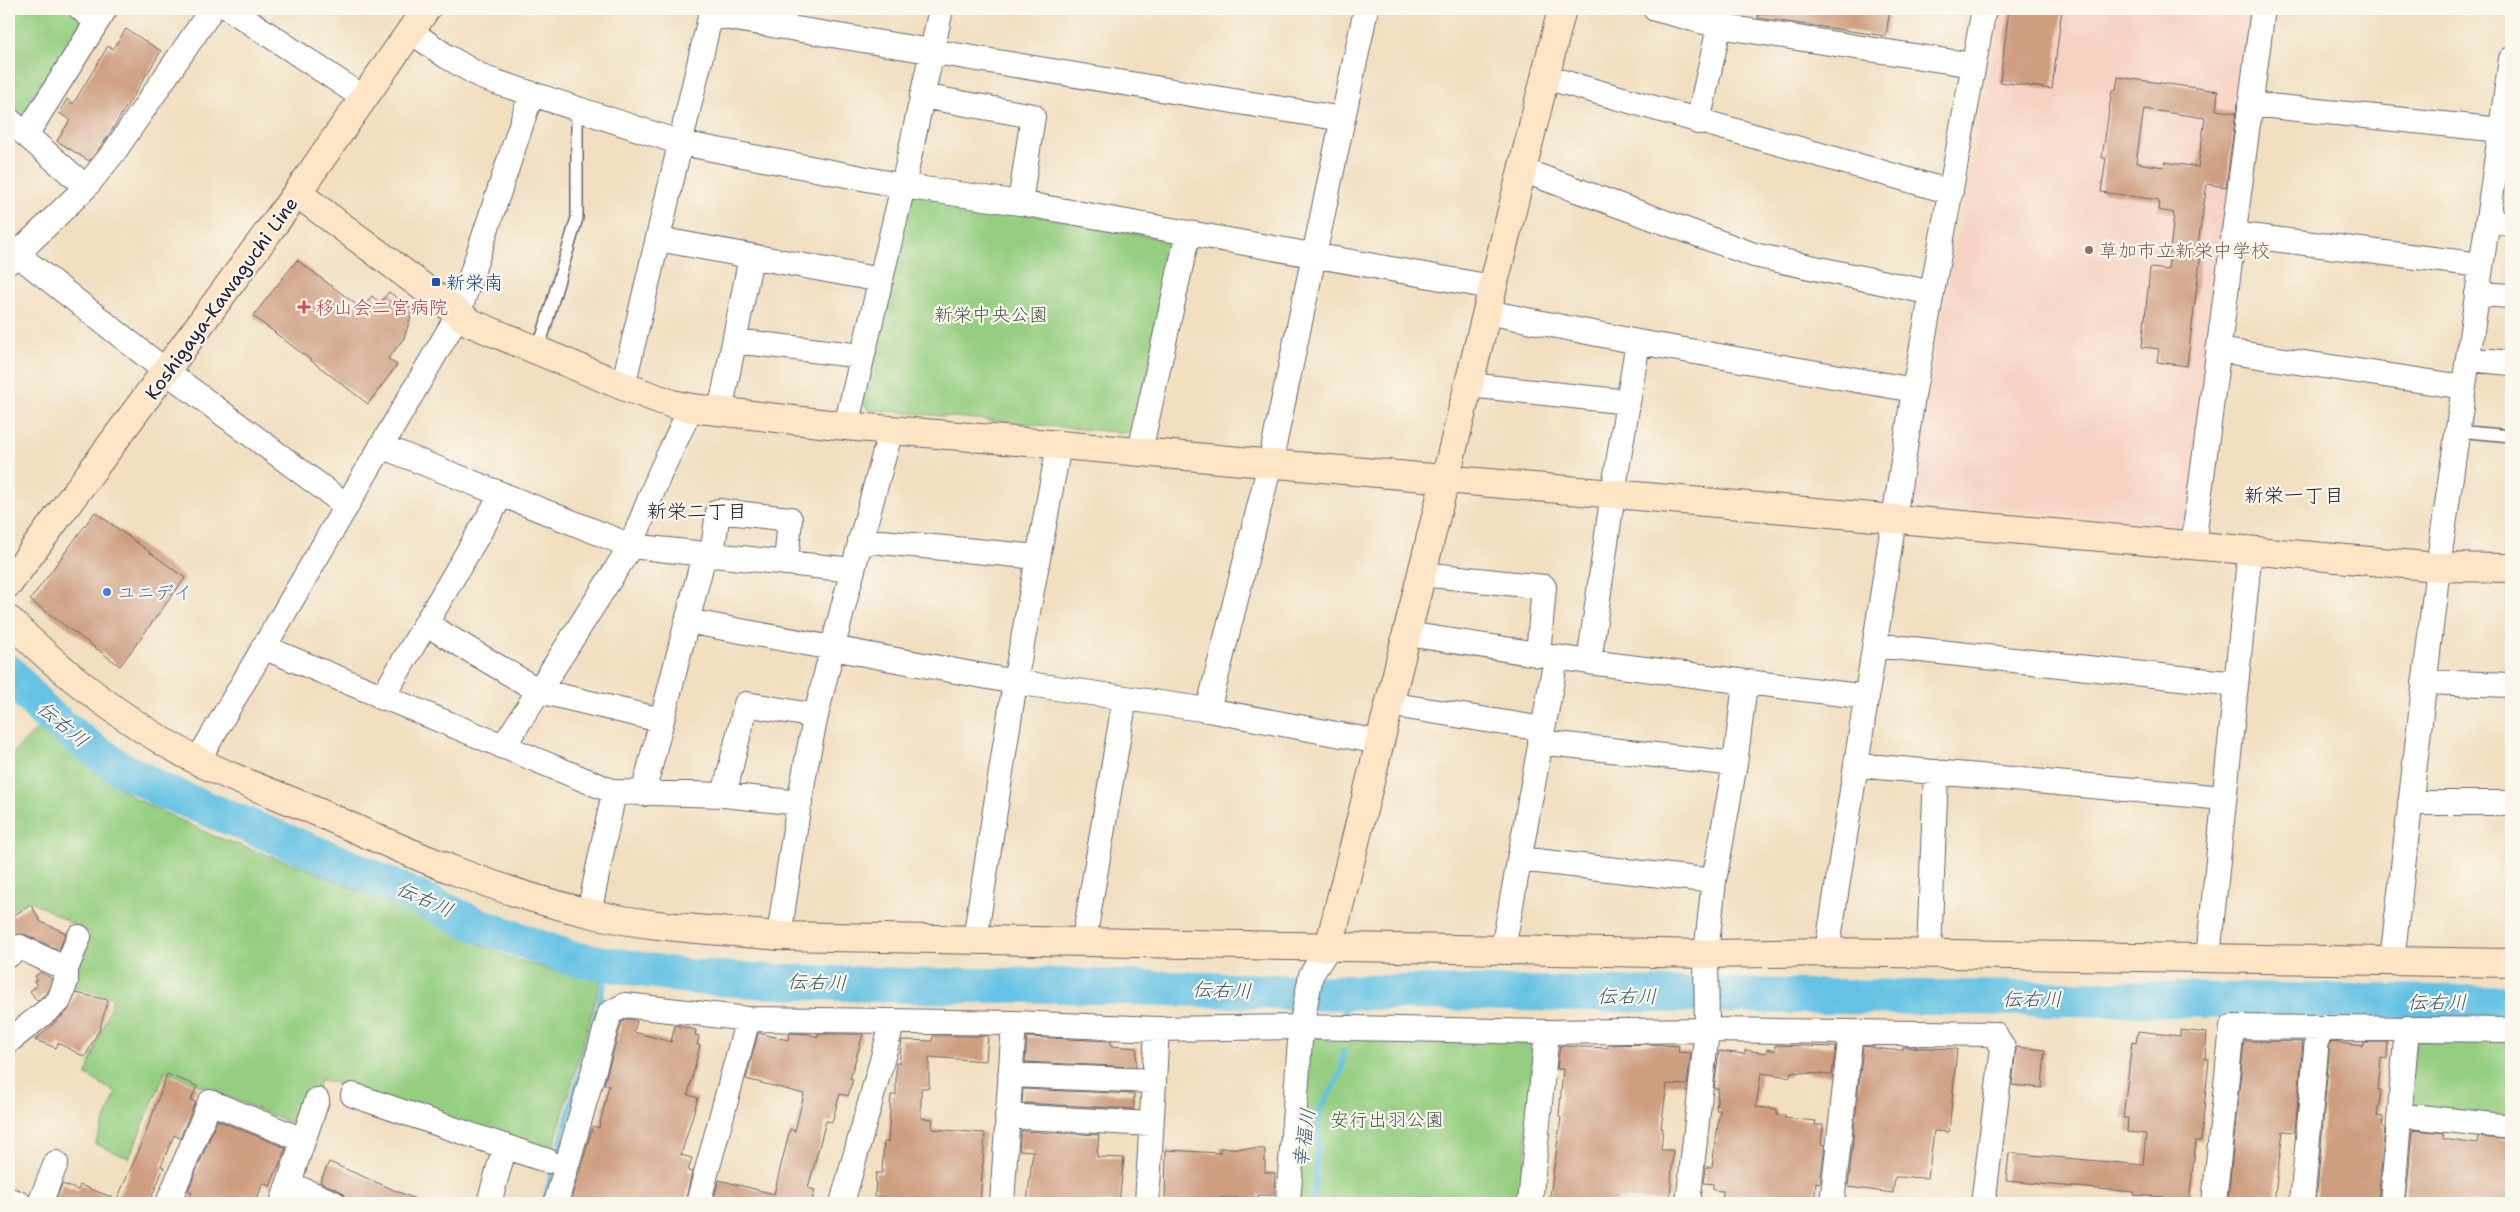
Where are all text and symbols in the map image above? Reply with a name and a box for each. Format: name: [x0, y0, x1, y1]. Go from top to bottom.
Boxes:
street label: Koshigaya-Kawaguchi Line: [139, 192, 304, 405]
place label: 草加市立新栄中学校: [2099, 238, 2270, 263]
marker: 草加市立新栄中学校: [2083, 244, 2095, 256]
place label: 新栄南: [446, 270, 503, 295]
marker: 新栄南: [430, 276, 442, 288]
place label: 移山会二宮病院: [315, 295, 448, 320]
marker: 移山会二宮病院: [297, 300, 311, 314]
park label: 新栄中央公園: [934, 302, 1048, 327]
district label: 新栄一丁目: [2244, 482, 2344, 508]
district label: 新栄二丁目: [647, 498, 747, 524]
place label: ユニデイ: [117, 580, 192, 605]
marker: ユニデイ: [101, 586, 113, 598]
water label: 伝右川: [32, 695, 94, 753]
water label: 伝右川: [392, 875, 458, 923]
water label: 伝右川: [787, 968, 847, 996]
water label: 伝右川: [1192, 976, 1252, 1004]
water label: 伝右川: [1597, 983, 1657, 1009]
water label: 伝右川: [2002, 986, 2062, 1012]
water label: 伝右川: [2407, 989, 2467, 1015]
water label: 幸福川: [1287, 1106, 1321, 1170]
park label: 安行出羽公園: [1330, 1107, 1444, 1132]

